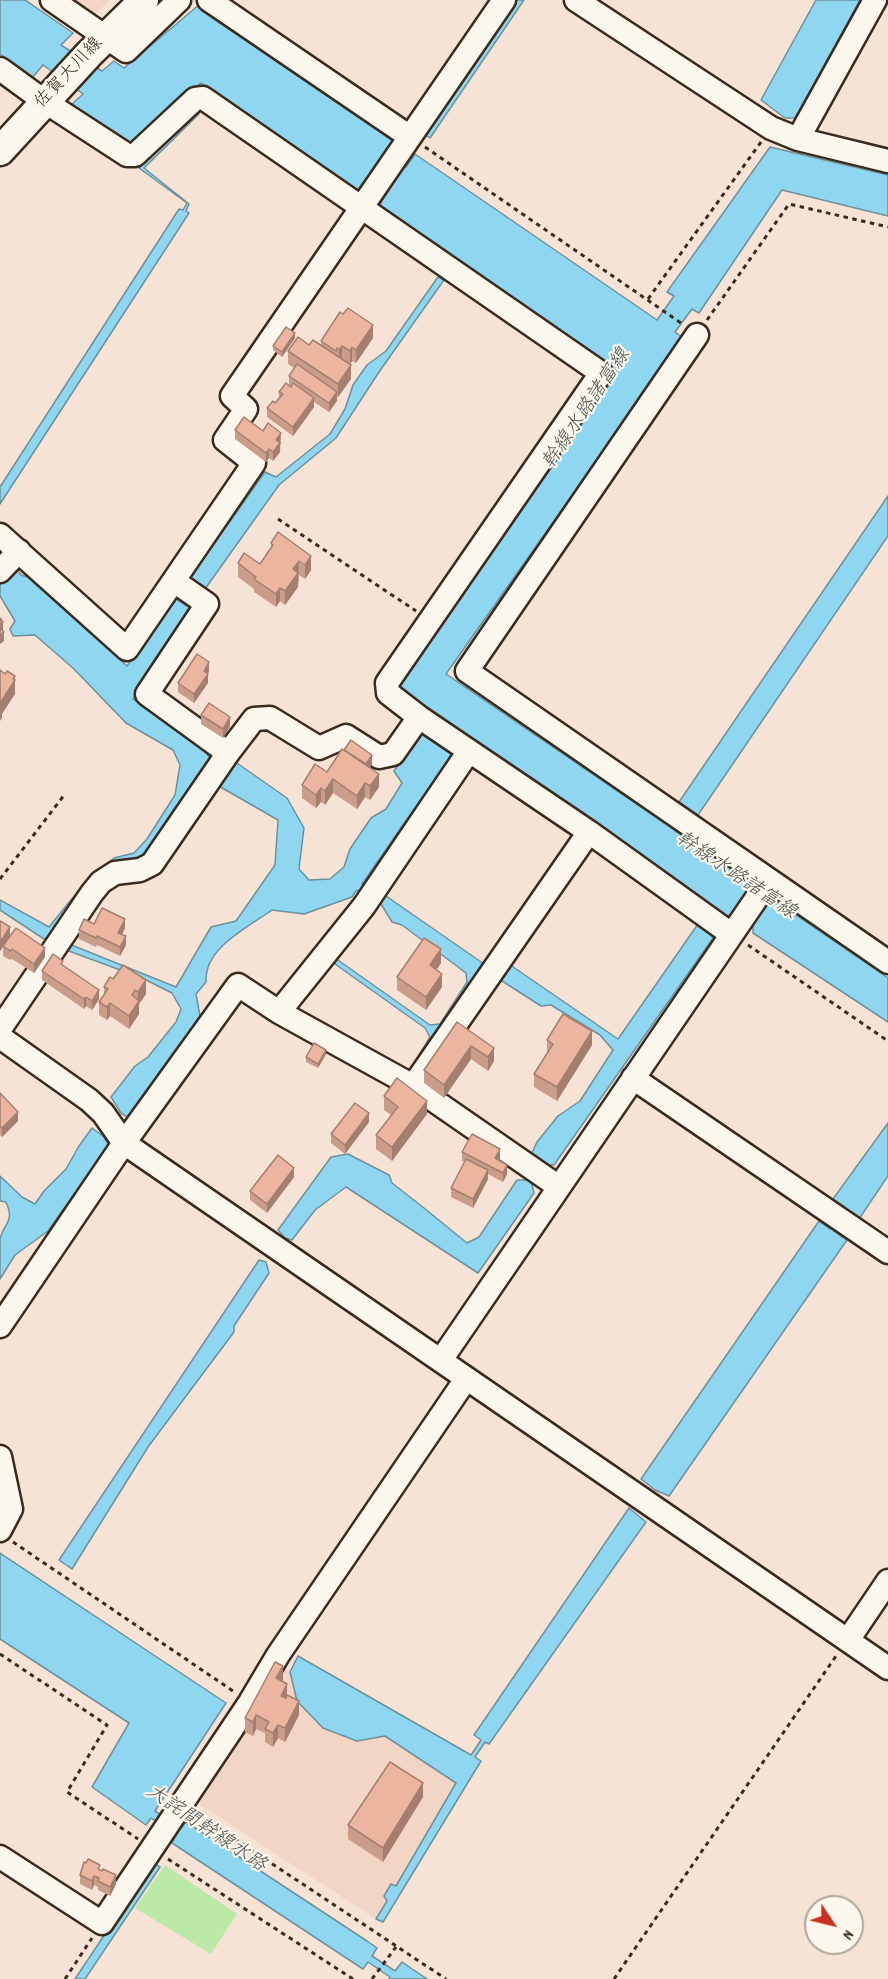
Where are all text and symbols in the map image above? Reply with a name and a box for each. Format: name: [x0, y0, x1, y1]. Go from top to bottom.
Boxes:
street label: 佐賀大川線: [31, 34, 109, 114]
water label: 幹線水路諸富線: [539, 345, 637, 475]
water label: 幹線水路諸富線: [670, 828, 800, 926]
water label: 大詫間幹線水路: [140, 1781, 270, 1879]
north arrow: [804, 1895, 864, 1955]
text: N: [836, 1925, 859, 1944]

